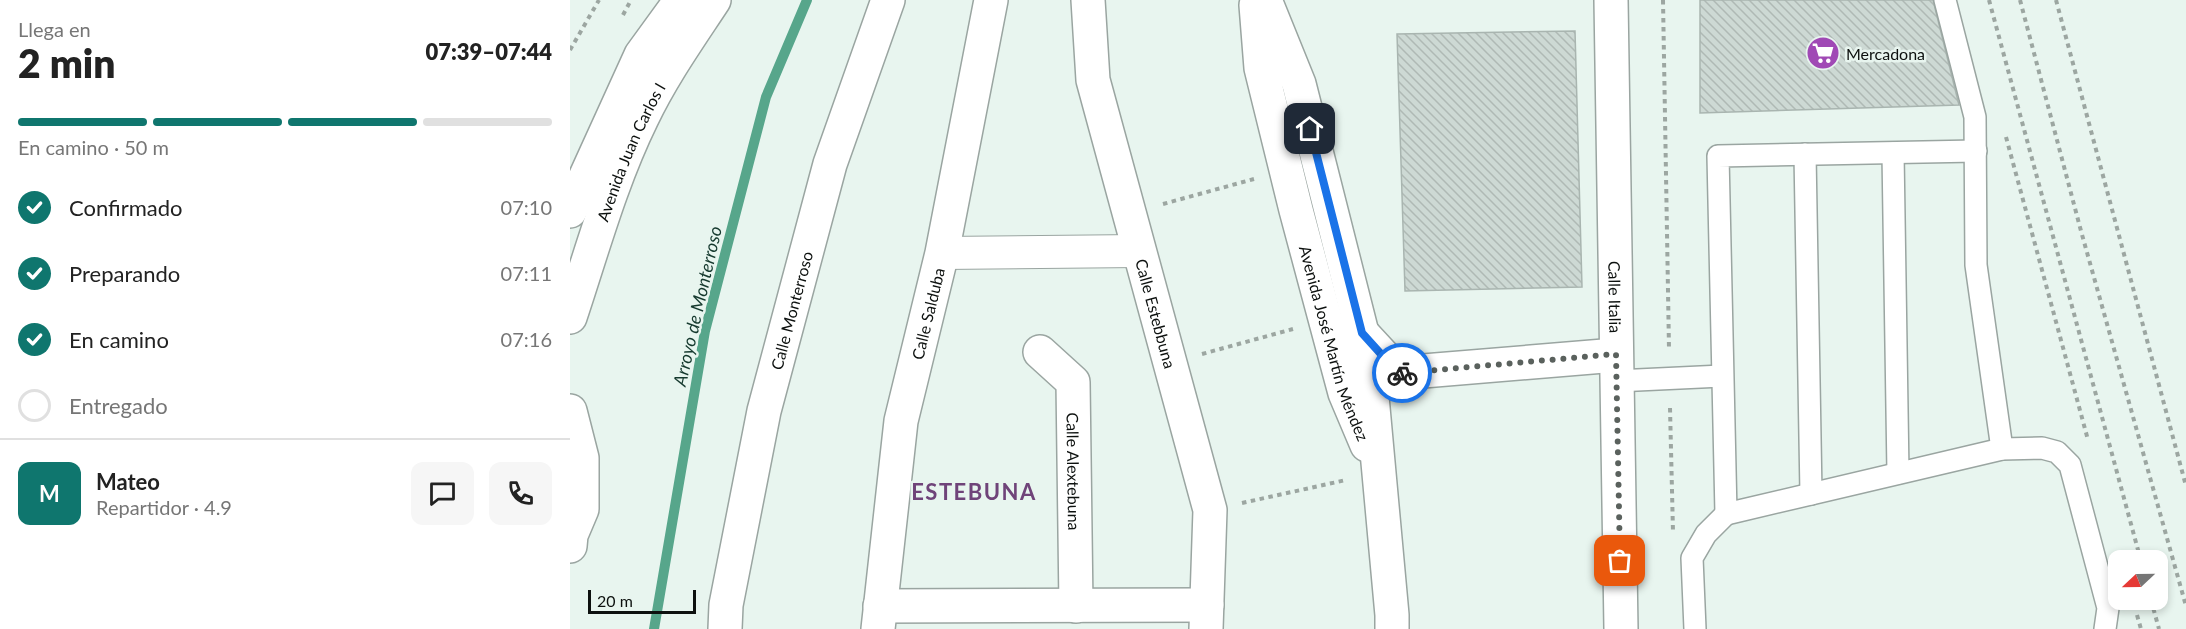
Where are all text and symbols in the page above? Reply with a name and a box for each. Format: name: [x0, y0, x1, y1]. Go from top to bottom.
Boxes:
text: Llega en: [18, 17, 91, 41]
supermarket icon: Mercadona: [1805, 35, 1841, 71]
text: 07:39–07:44: [426, 38, 552, 65]
text: 2 min: [18, 40, 115, 86]
place label: Mercadona: [1846, 44, 1925, 63]
street label: Avenida Juan Carlos I: [592, 79, 668, 224]
pin: [1284, 103, 1335, 154]
icon: home: [1293, 112, 1326, 145]
text: En camino · 50 m: [18, 135, 169, 159]
icon: check: [18, 191, 51, 224]
text: Confirmado: [69, 194, 182, 221]
text: 07:10: [501, 195, 552, 219]
water label: Arroyo de Monterroso: [668, 224, 726, 389]
street label: Avenida José Martín Méndez: [1296, 243, 1373, 443]
street label: Calle Monterroso: [766, 249, 816, 372]
street label: Calle Estebbuna: [1133, 256, 1180, 370]
icon: check: [18, 257, 51, 290]
text: Preparando: [69, 260, 180, 287]
text: 07:11: [501, 261, 552, 285]
street label: Calle Italia: [1606, 261, 1626, 333]
street label: Calle Salduba: [907, 266, 948, 361]
icon: check: [18, 323, 51, 356]
text: En camino: [69, 326, 169, 353]
text: 07:16: [501, 327, 552, 351]
courier: [1372, 343, 1432, 403]
icon: bike: [1386, 357, 1419, 390]
text: Entregado: [69, 392, 168, 419]
street label: Calle Alextebuna: [1064, 412, 1084, 531]
button: chat: [411, 462, 474, 525]
button: phone: [489, 462, 552, 525]
text: Mateo: [96, 468, 160, 495]
district label: ESTEBUNA: [911, 478, 1037, 505]
text: M: [39, 480, 60, 507]
text: Repartidor · 4.9: [96, 495, 232, 519]
pin: [1594, 535, 1645, 586]
icon: bag: [1603, 544, 1636, 577]
north arrow: [2108, 550, 2168, 610]
map controls: [2108, 550, 2168, 610]
scale bar: [588, 587, 696, 614]
text: 20 m: [597, 591, 633, 610]

